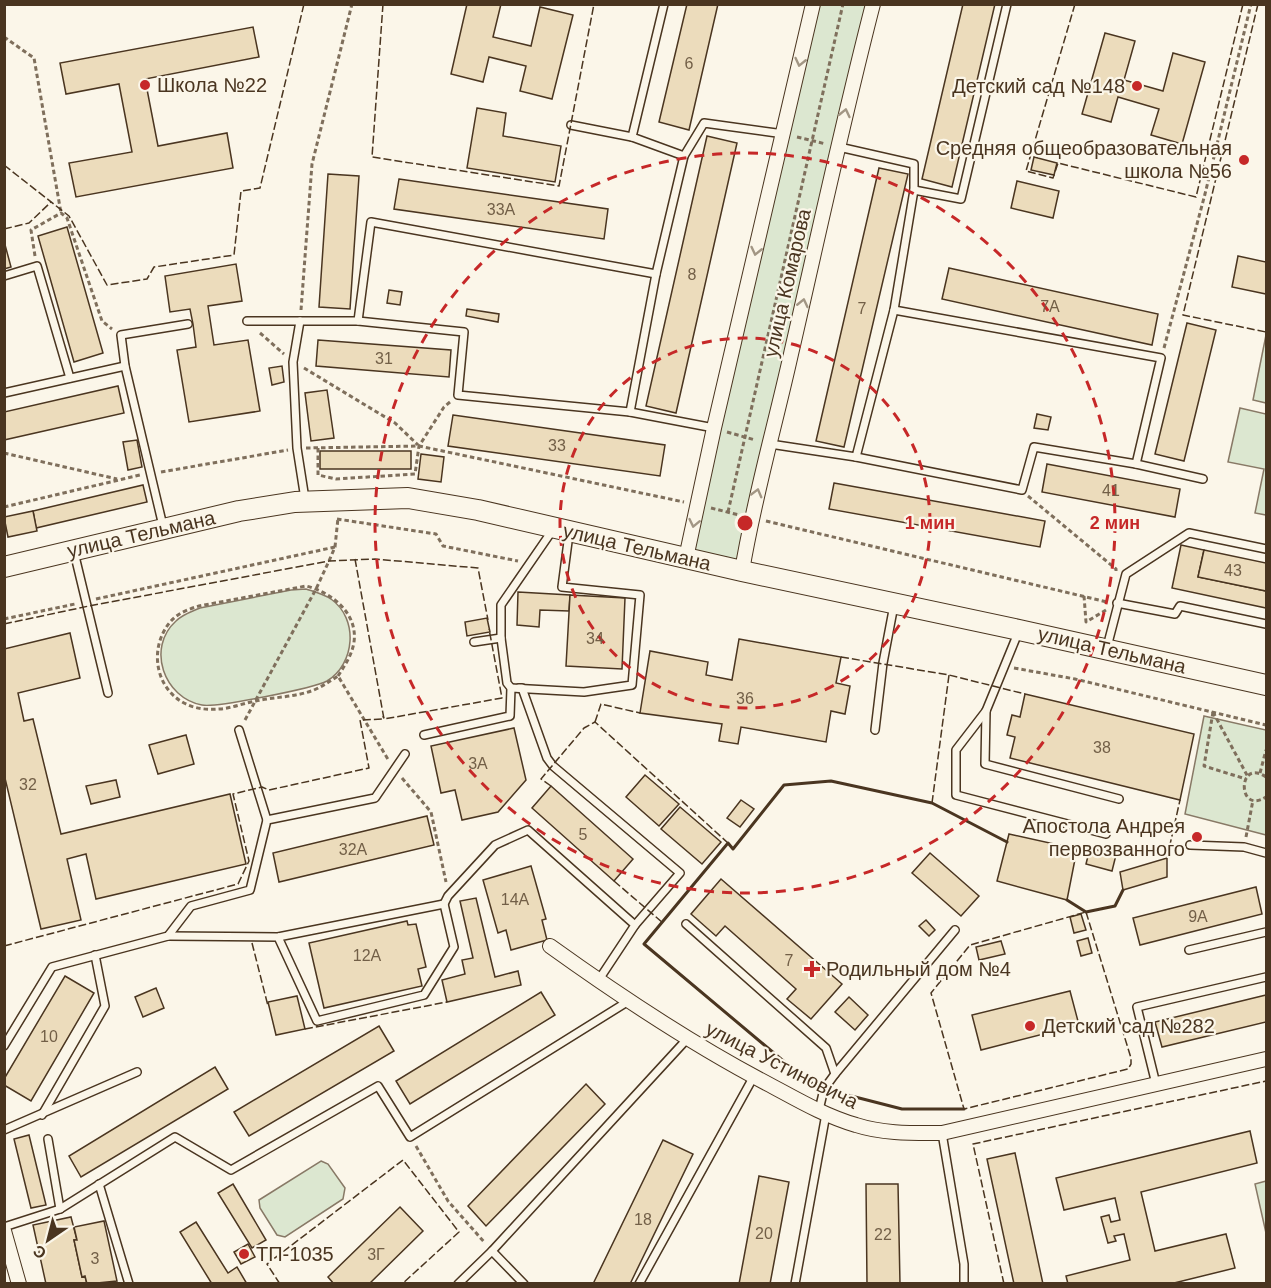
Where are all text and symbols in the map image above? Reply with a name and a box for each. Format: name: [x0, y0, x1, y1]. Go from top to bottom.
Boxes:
house number: 6: [685, 55, 694, 72]
one-way arrow: [795, 56, 808, 66]
place label: Школа №22: [157, 74, 267, 96]
place label: Детский сад №148: [952, 75, 1125, 97]
marker: Школа №22: [138, 78, 152, 92]
marker: Детский сад №148: [1130, 79, 1144, 93]
one-way arrow: [838, 108, 851, 118]
place label: Средняя общеобразовательная школа №56: [936, 137, 1232, 182]
marker: Средняя общеобразовательная школа №56: [1237, 153, 1251, 167]
house number: 33А: [487, 201, 516, 218]
street label: улица Комарова: [759, 206, 815, 360]
one-way arrow: [750, 246, 763, 256]
house number: 8: [688, 266, 697, 283]
house number: 7А: [1040, 298, 1060, 315]
one-way arrow: [795, 299, 808, 309]
house number: 7: [858, 300, 867, 317]
house number: 31: [375, 350, 393, 367]
house number: 33: [548, 437, 566, 454]
house number: 41: [1102, 482, 1120, 499]
one-way arrow: [750, 488, 763, 498]
street label: улица Тельмана: [65, 506, 218, 562]
centre of rings: [735, 513, 755, 533]
text: 1 мин: [905, 513, 955, 533]
text: 2 мин: [1090, 513, 1140, 533]
one-way arrow: [688, 518, 701, 528]
street label: улица Тельмана: [561, 519, 714, 575]
house number: 43: [1224, 562, 1242, 579]
street label: улица Тельмана: [1036, 622, 1189, 678]
house number: 34: [586, 630, 604, 647]
house number: 36: [736, 690, 754, 707]
house number: 38: [1093, 739, 1111, 756]
house number: 3А: [468, 755, 488, 772]
house number: 32: [19, 776, 37, 793]
place label: Апостола Андрея первозванного: [1023, 815, 1185, 860]
house number: 5: [579, 826, 588, 843]
marker: Апостола Андрея первозванного: [1190, 830, 1204, 844]
house number: 32А: [339, 841, 368, 858]
house number: 14А: [501, 891, 530, 908]
house number: 9А: [1188, 908, 1208, 925]
house number: 12А: [353, 947, 382, 964]
house number: 7: [785, 952, 794, 969]
place label: Родильный дом №4: [826, 958, 1011, 980]
marker: Родильный дом №4: [803, 960, 821, 978]
place label: Детский сад №282: [1042, 1015, 1215, 1037]
street label: улица Устиновича: [702, 1017, 863, 1113]
marker: Детский сад №282: [1023, 1019, 1037, 1033]
house number: 10: [40, 1028, 58, 1045]
north arrow: [18, 1210, 78, 1270]
house number: 18: [634, 1211, 652, 1228]
house number: 20: [755, 1225, 773, 1242]
house number: 22: [874, 1226, 892, 1243]
text: С: [30, 1241, 49, 1262]
place label: ТП-1035: [256, 1243, 334, 1265]
house number: 3Г: [367, 1246, 385, 1263]
marker: ТП-1035: [237, 1247, 251, 1261]
house number: 3: [91, 1250, 100, 1267]

